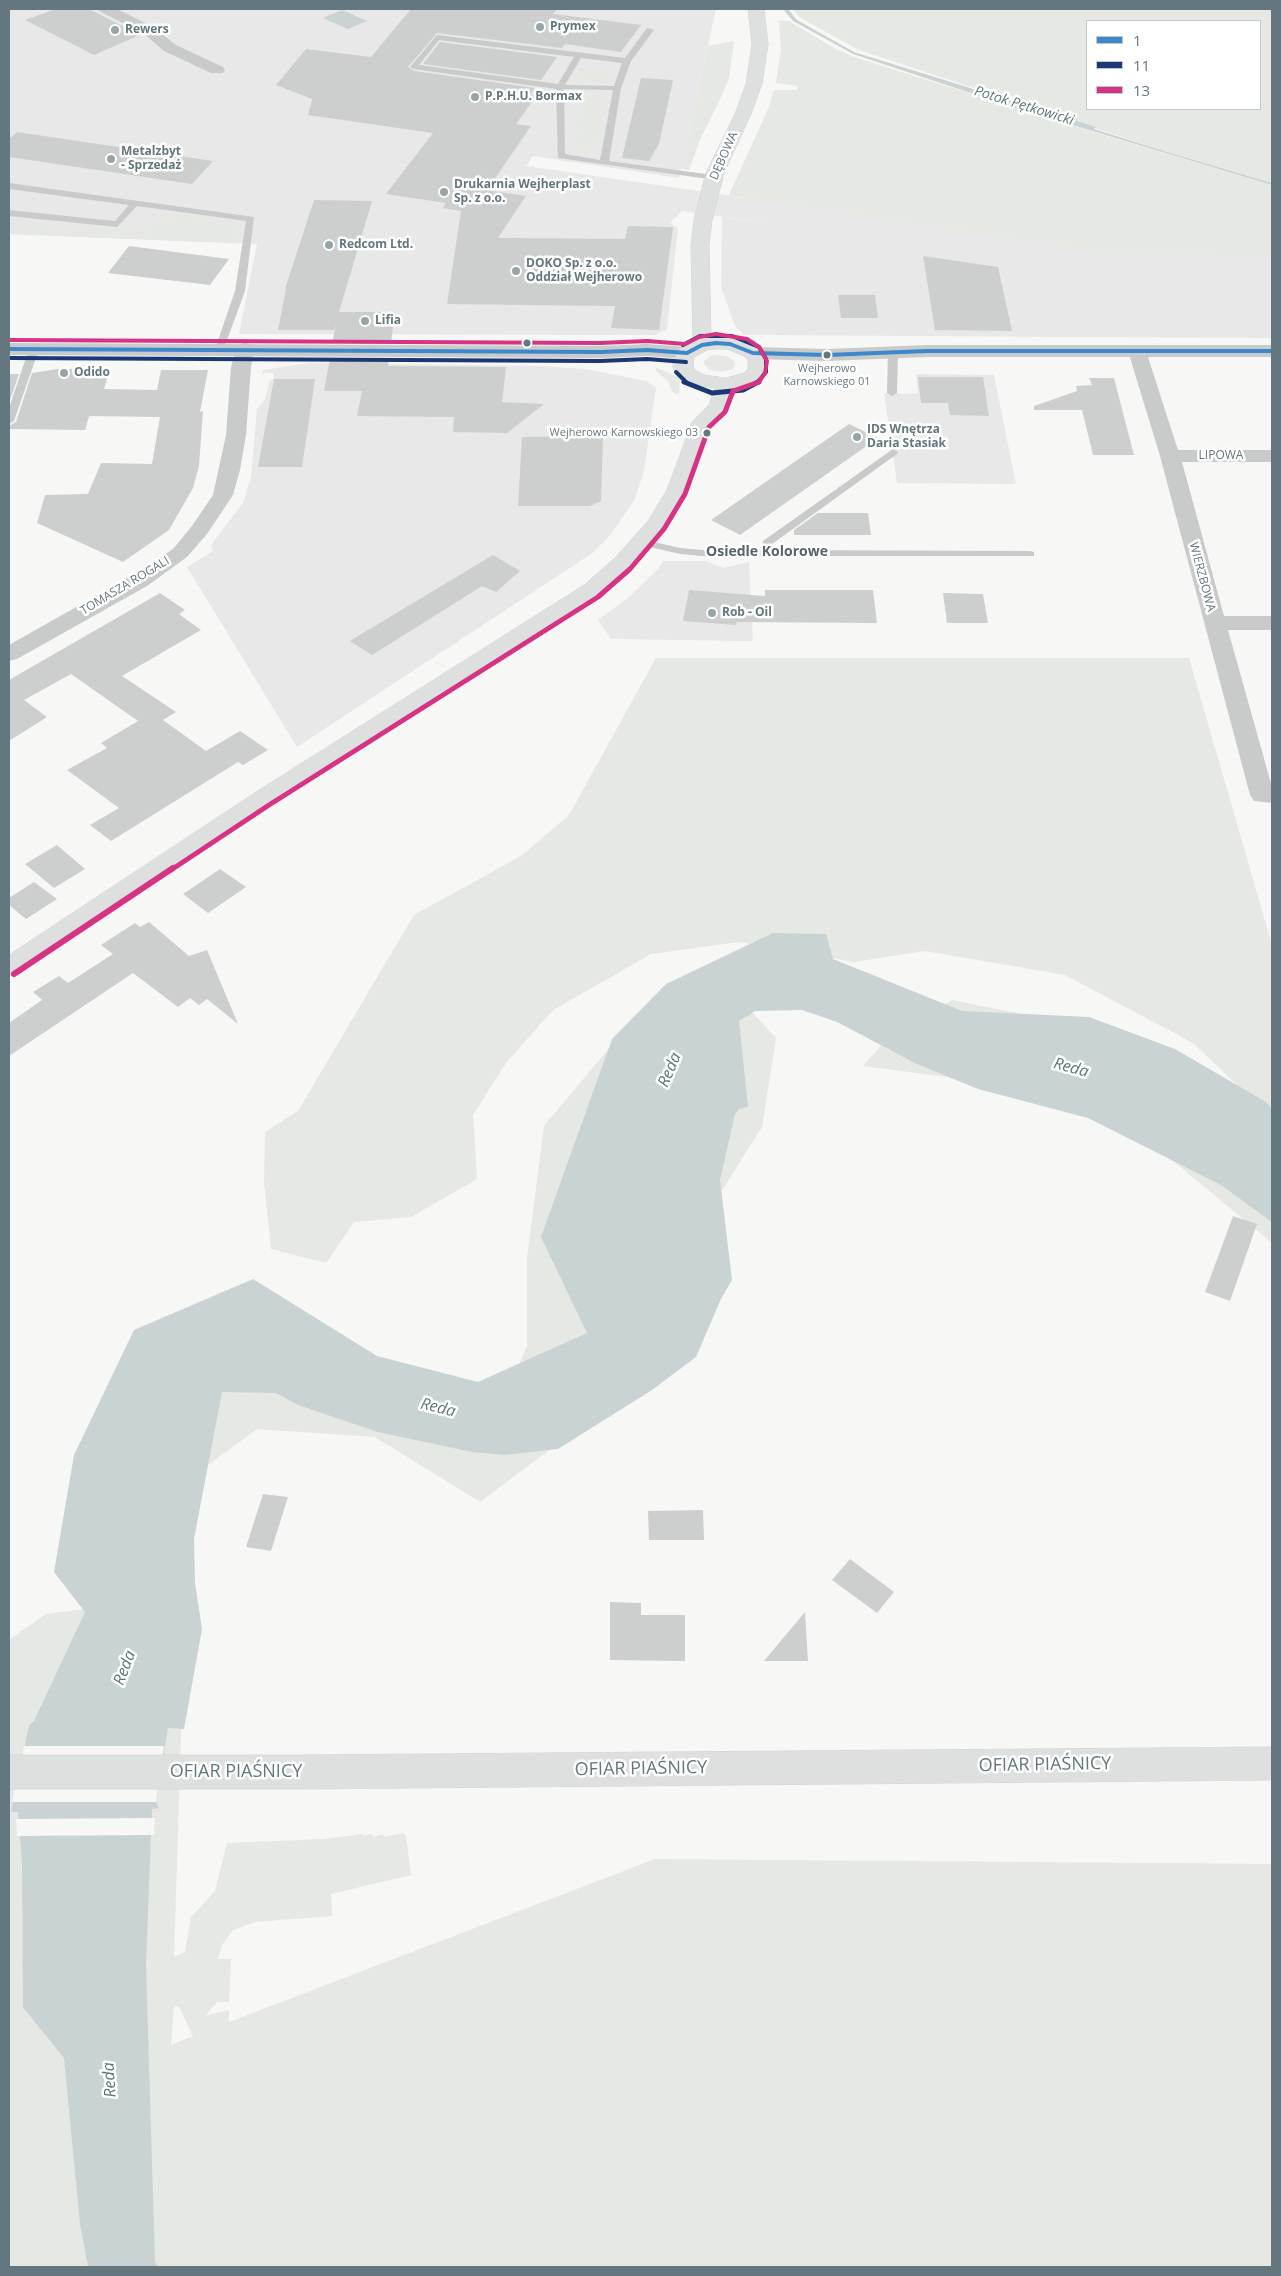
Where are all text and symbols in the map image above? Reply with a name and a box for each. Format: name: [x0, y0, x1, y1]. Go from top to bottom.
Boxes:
place label: Prymex: [550, 20, 596, 34]
legend: [1086, 20, 1261, 110]
marker: Prymex: [534, 21, 546, 33]
place label: Rewers: [125, 23, 169, 37]
marker: Rewers: [109, 24, 121, 36]
text: 1: [1133, 30, 1142, 50]
text: 11: [1133, 55, 1150, 75]
text: 13: [1133, 80, 1150, 100]
water label: Potok Pętkowicki: [972, 83, 1076, 129]
place label: P.P.H.U. Bormax: [485, 90, 582, 104]
marker: P.P.H.U. Bormax: [469, 91, 481, 103]
street label: DĘBOWA: [707, 130, 741, 182]
place label: Metalzbyt - Sprzedaż: [121, 145, 181, 173]
marker: Metalzbyt - Sprzedaż: [105, 153, 117, 165]
place label: Drukarnia Wejherplast Sp. z o.o.: [454, 178, 591, 206]
marker: Drukarnia Wejherplast Sp. z o.o.: [438, 186, 450, 198]
place label: Redcom Ltd.: [339, 238, 413, 252]
marker: Redcom Ltd.: [323, 239, 335, 251]
place label: DOKO Sp. z o.o. Oddział Wejherowo: [526, 257, 642, 285]
marker: DOKO Sp. z o.o. Oddział Wejherowo: [510, 265, 522, 277]
place label: Lifia: [375, 314, 401, 328]
marker: Lifia: [359, 315, 371, 327]
unlabelled marker: [522, 338, 532, 348]
marker: Wejherowo Karnowskiego 01: [822, 350, 832, 360]
place label: Wejherowo Karnowskiego 01: [783, 362, 871, 388]
place label: Odido: [74, 366, 110, 380]
marker: Odido: [58, 367, 70, 379]
place label: IDS Wnętrza Daria Stasiak: [867, 423, 946, 451]
place label: Wejherowo Karnowskiego 03: [550, 426, 698, 440]
marker: Wejherowo Karnowskiego 03: [702, 428, 712, 438]
marker: IDS Wnętrza Daria Stasiak: [851, 431, 863, 443]
street label: LIPOWA: [1199, 449, 1243, 463]
street label: WIERZBOWA: [1186, 541, 1218, 613]
district label: Osiedle Kolorowe: [706, 544, 828, 560]
street label: TOMASZA ROGALI: [78, 554, 172, 618]
place label: Rob - Oil: [722, 606, 772, 620]
marker: Rob - Oil: [706, 607, 718, 619]
water label: Reda: [654, 1050, 686, 1090]
water label: Reda: [1051, 1054, 1091, 1082]
water label: Reda: [419, 1394, 457, 1422]
water label: Reda: [110, 1648, 140, 1688]
street label: OFIAR PIAŚNICY: [979, 1753, 1111, 1777]
street label: OFIAR PIAŚNICY: [575, 1757, 707, 1781]
street label: OFIAR PIAŚNICY: [170, 1761, 302, 1783]
water label: Reda: [99, 2062, 121, 2098]

